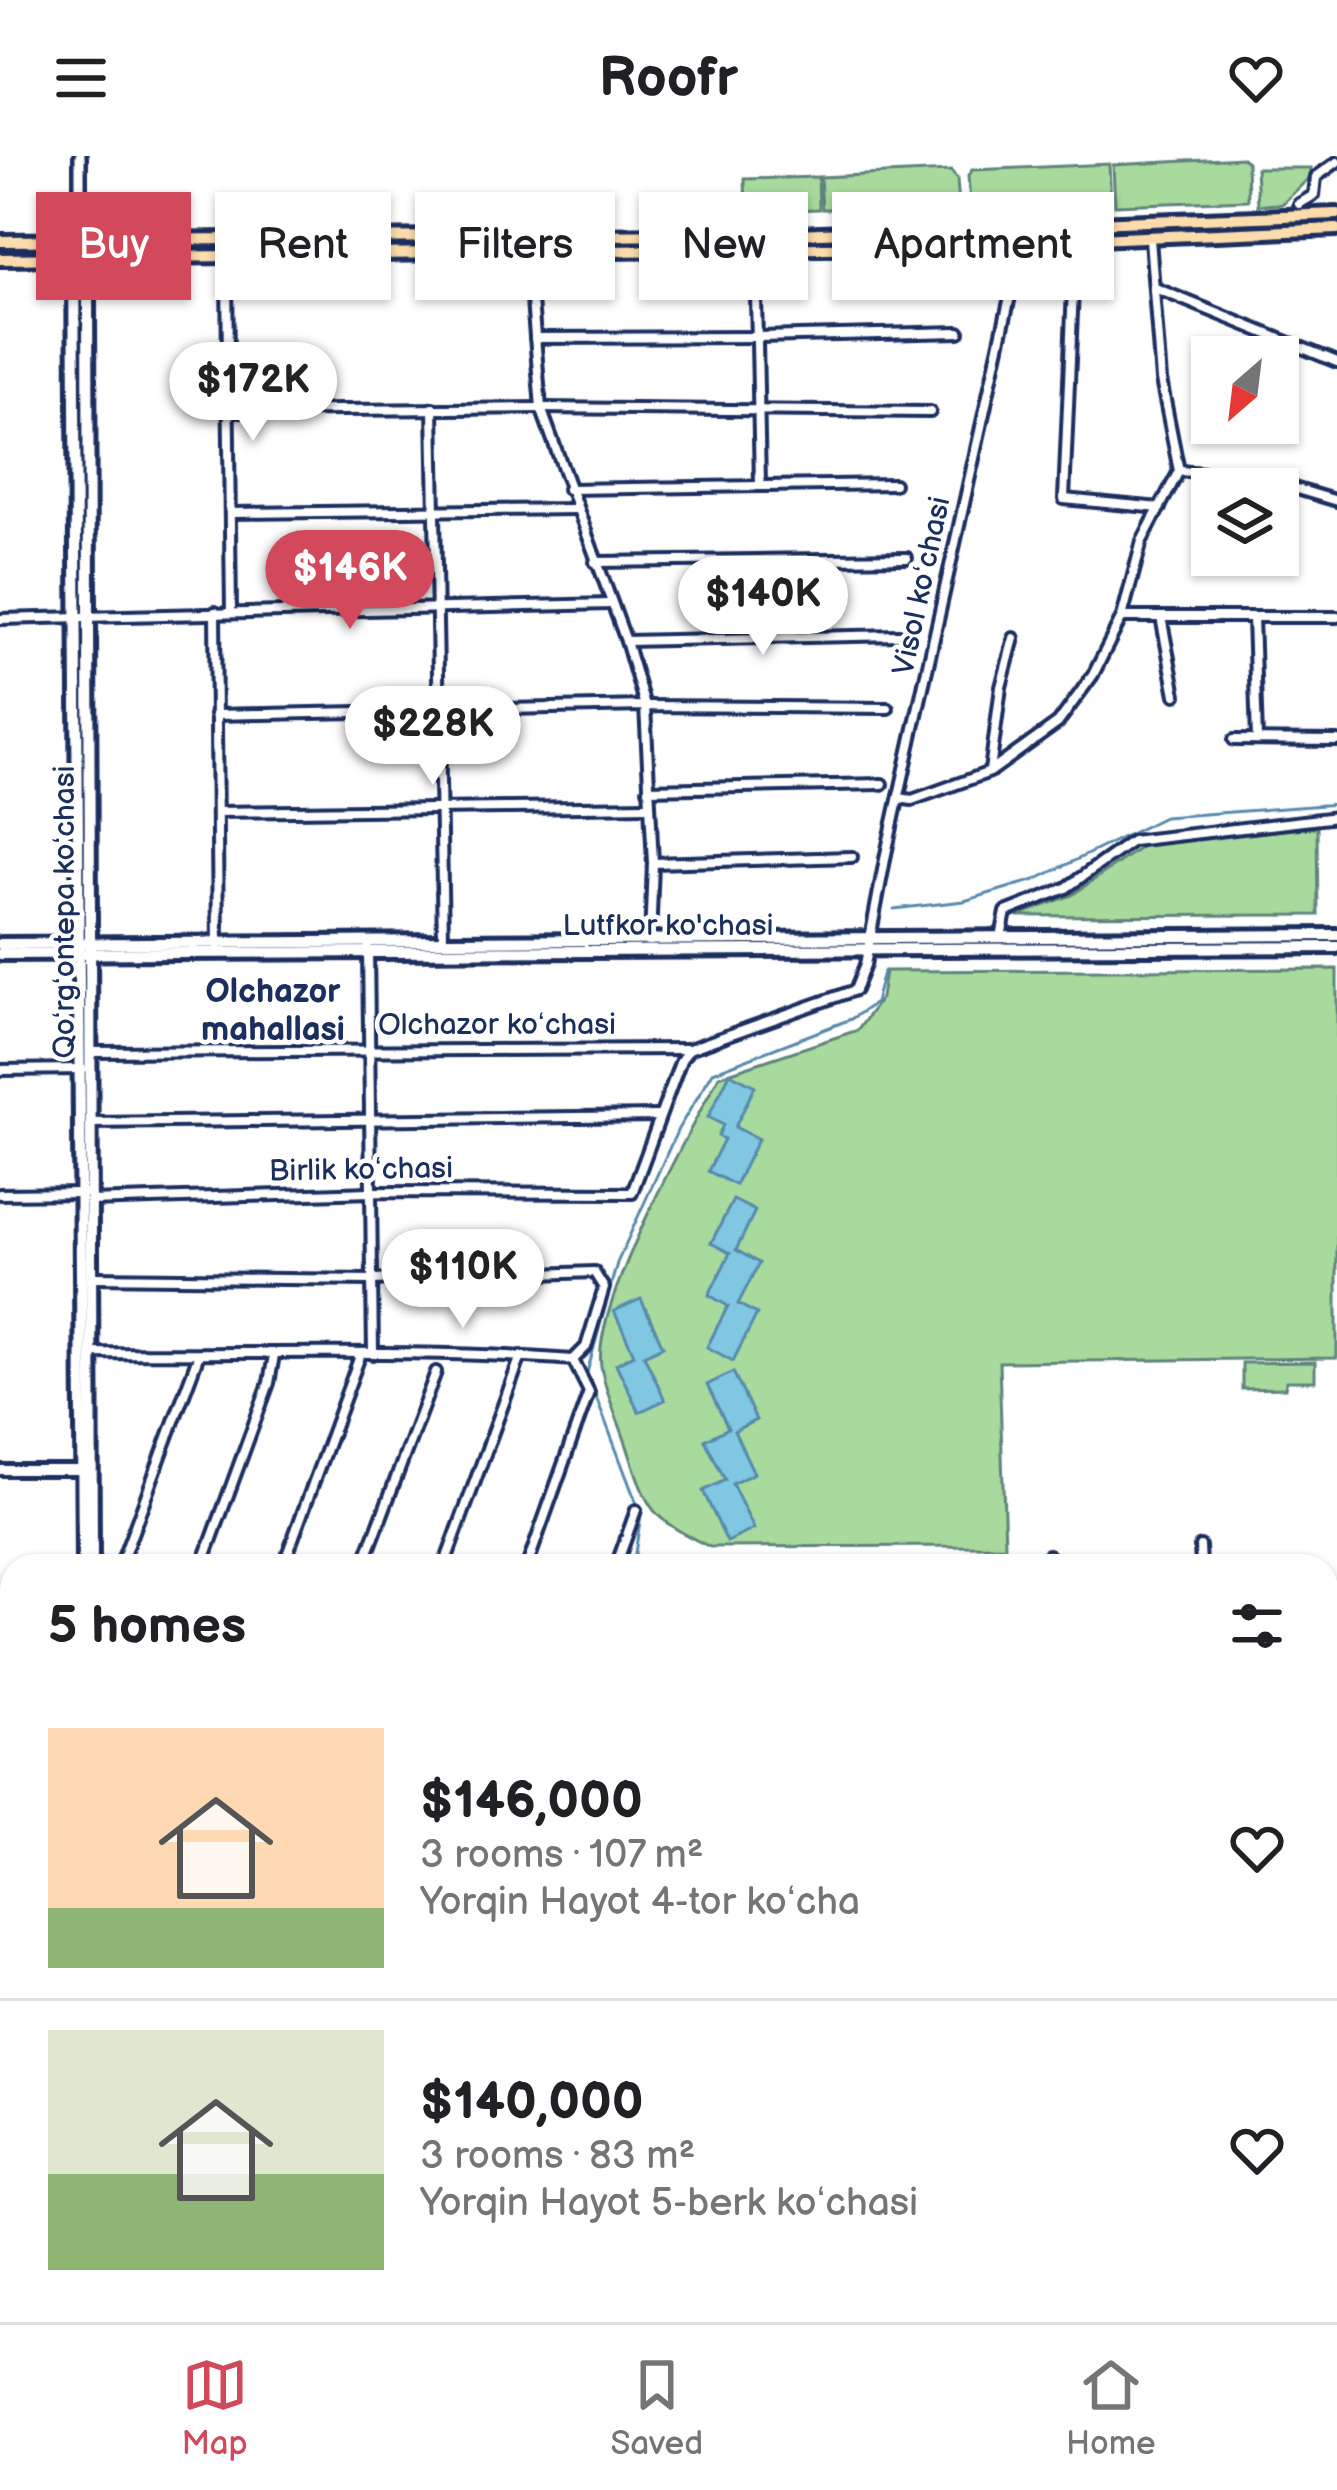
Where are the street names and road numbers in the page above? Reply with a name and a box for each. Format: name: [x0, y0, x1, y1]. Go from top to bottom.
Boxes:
street label: Visol koʻchasi: [886, 493, 958, 679]
street label: Qoʻrgʻontepa koʻchasi: [47, 765, 83, 1059]
street label: Lutfkor ko'chasi: [562, 908, 774, 944]
street label: Olchazor koʻchasi: [378, 1007, 616, 1043]
street label: Birlik koʻchasi: [269, 1150, 453, 1190]

